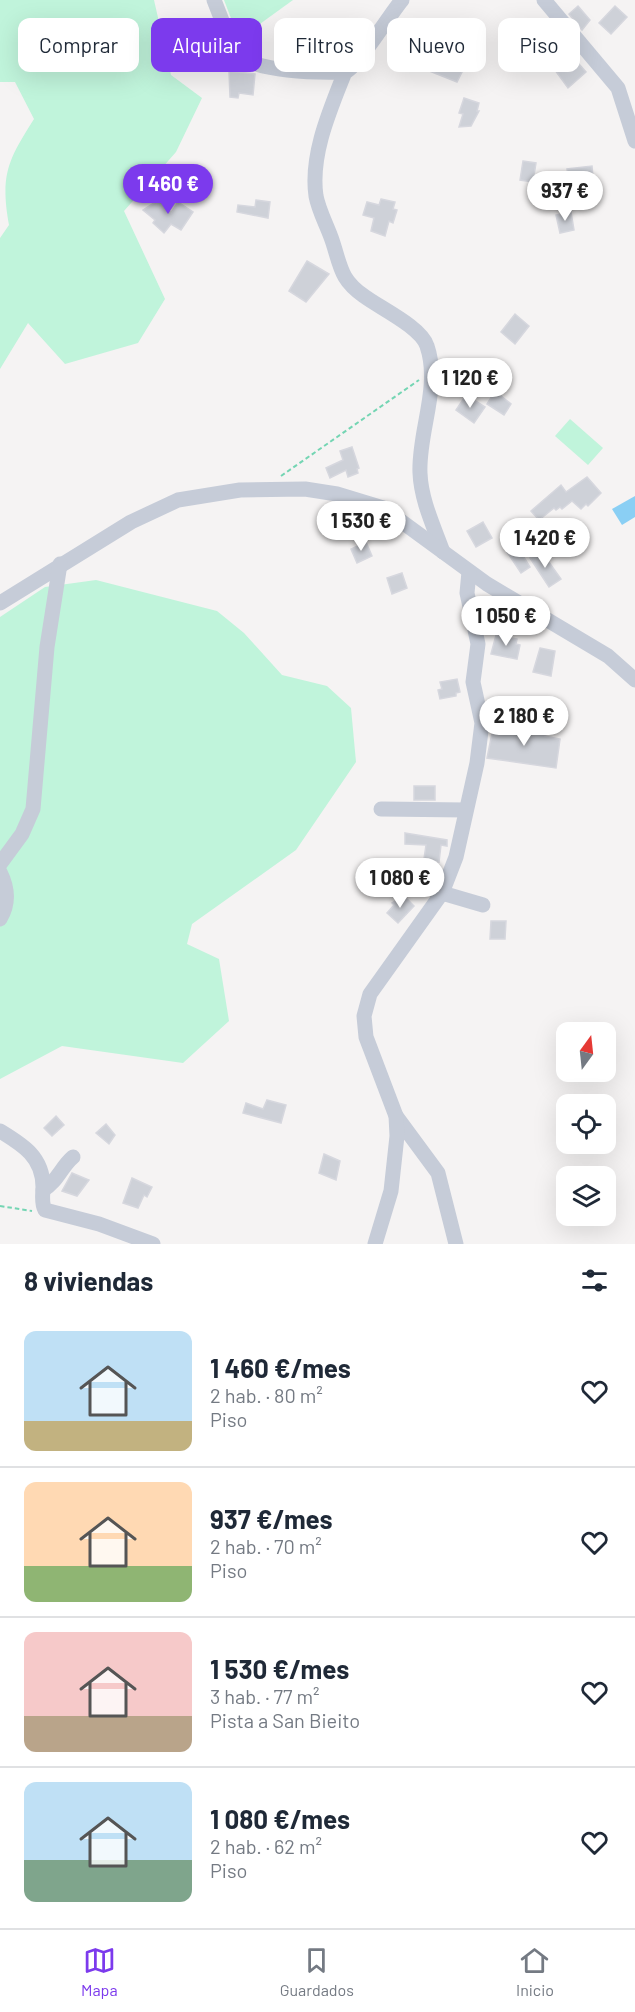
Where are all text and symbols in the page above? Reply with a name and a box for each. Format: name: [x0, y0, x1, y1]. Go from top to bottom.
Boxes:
chip: Comprar: [18, 18, 139, 72]
chip: Alquilar: [151, 18, 262, 72]
chip: Filtros: [274, 18, 375, 72]
chip: Nuevo: [387, 18, 486, 72]
chip: Piso: [498, 18, 580, 72]
pin: 1 460 €: [113, 164, 223, 215]
text: 1 460 €: [137, 171, 199, 195]
pin: 937 €: [523, 171, 607, 222]
text: 937 €: [541, 178, 589, 202]
pin: 1 120 €: [415, 358, 525, 409]
text: 1 120 €: [441, 365, 499, 389]
pin: 1 530 €: [306, 501, 416, 552]
text: 1 530 €: [331, 508, 391, 532]
pin: 1 420 €: [490, 518, 600, 569]
text: 1 420 €: [514, 525, 576, 549]
pin: 1 050 €: [451, 596, 561, 647]
text: 1 050 €: [475, 603, 537, 627]
pin: 2 180 €: [469, 696, 579, 747]
text: 2 180 €: [493, 703, 555, 727]
pin: 1 080 €: [345, 858, 455, 909]
text: 1 080 €: [369, 865, 431, 889]
north arrow: [556, 1022, 616, 1082]
map controls: [556, 1022, 616, 1226]
button: locate: [556, 1094, 616, 1154]
button: layers: [556, 1166, 616, 1226]
icon: filters: [578, 1264, 611, 1297]
text: 8 viviendas: [24, 1265, 153, 1296]
text: 1 460 €/mes: [210, 1352, 351, 1383]
icon: home: [72, 1355, 144, 1427]
icon: heart: [578, 1375, 611, 1408]
text: 2 hab. · 80 m²: [210, 1383, 323, 1407]
text: Piso: [210, 1407, 247, 1431]
text: 937 €/mes: [210, 1503, 333, 1534]
icon: home: [72, 1506, 144, 1578]
icon: heart: [578, 1526, 611, 1559]
text: 2 hab. · 70 m²: [210, 1534, 322, 1558]
text: Piso: [210, 1558, 247, 1582]
text: 1 530 €/mes: [210, 1653, 349, 1684]
icon: home: [72, 1656, 144, 1728]
icon: heart: [578, 1676, 611, 1709]
text: 3 hab. · 77 m²: [210, 1684, 320, 1708]
text: Pista a San Bieito: [210, 1708, 360, 1732]
text: 1 080 €/mes: [210, 1803, 350, 1834]
icon: home: [72, 1806, 144, 1878]
icon: heart: [578, 1826, 611, 1859]
text: 2 hab. · 62 m²: [210, 1834, 322, 1858]
text: Piso: [210, 1858, 247, 1882]
tab: Mapa: [81, 1944, 118, 1999]
tab: Guardados: [280, 1944, 354, 1999]
tab: Inicio: [516, 1944, 554, 1999]

